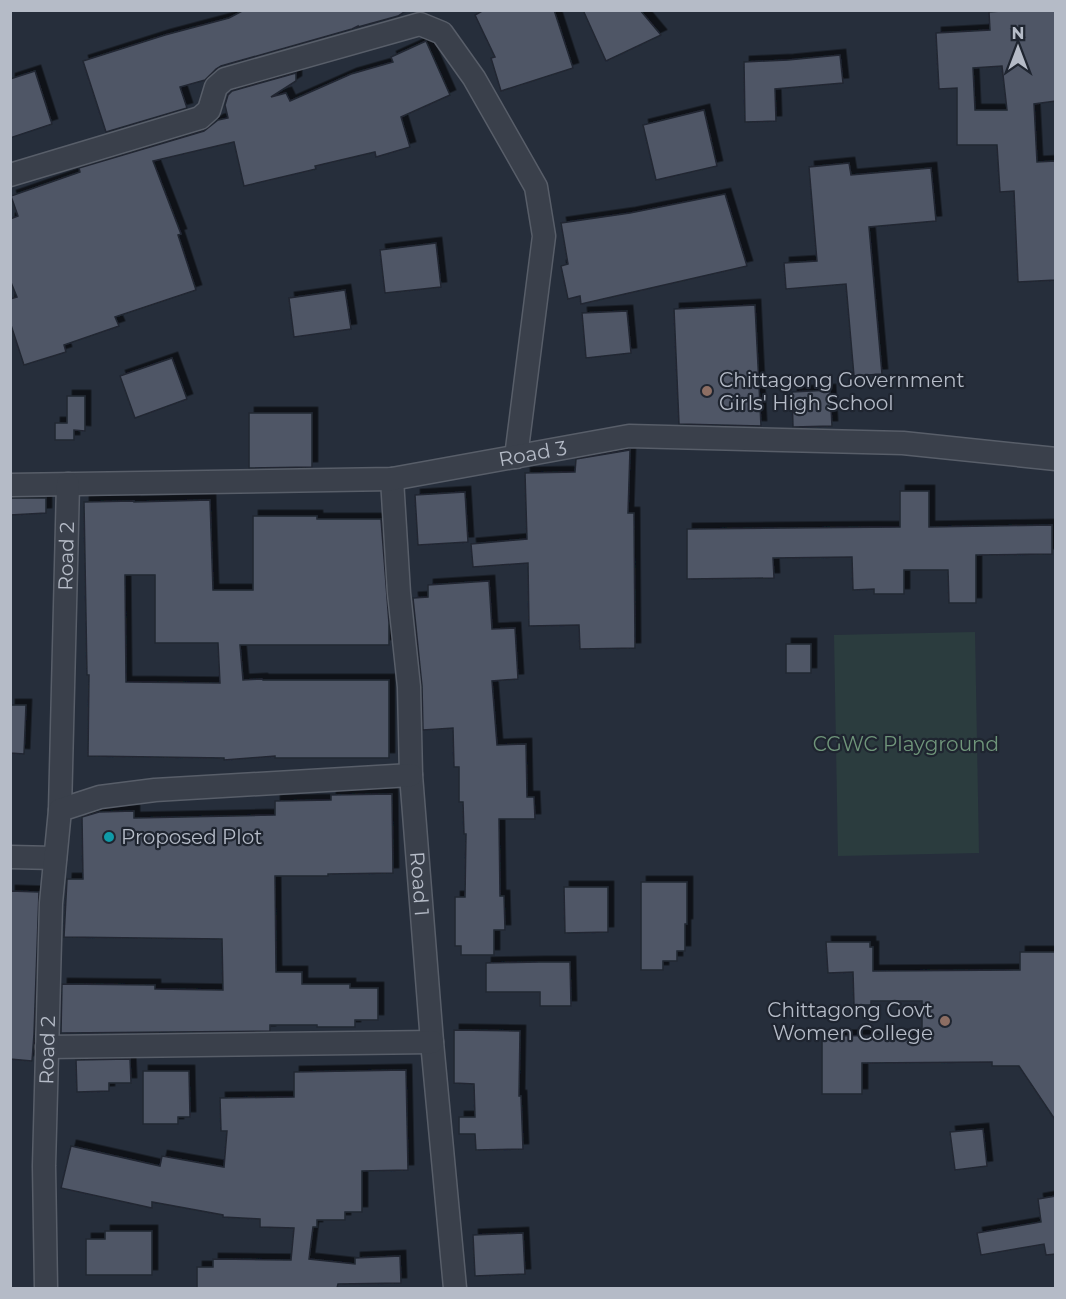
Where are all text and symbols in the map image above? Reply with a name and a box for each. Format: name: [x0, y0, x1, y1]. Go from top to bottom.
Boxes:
north arrow: [988, 18, 1048, 78]
text: N: [1012, 24, 1024, 43]
place label: Chittagong Government Girls' High School: [719, 368, 965, 415]
marker: Chittagong Government Girls' High School: [700, 384, 714, 398]
street label: Road 3: [497, 436, 569, 471]
street label: Road 2: [53, 521, 79, 591]
park label: CGWC Playground: [813, 732, 999, 756]
place label: Proposed Plot: [121, 825, 262, 849]
marker: Proposed Plot: [102, 830, 116, 844]
street label: Road 1: [405, 851, 434, 917]
place label: Chittagong Govt Women College: [767, 998, 933, 1045]
marker: Chittagong Govt Women College: [938, 1014, 952, 1028]
street label: Road 2: [34, 1015, 60, 1085]

